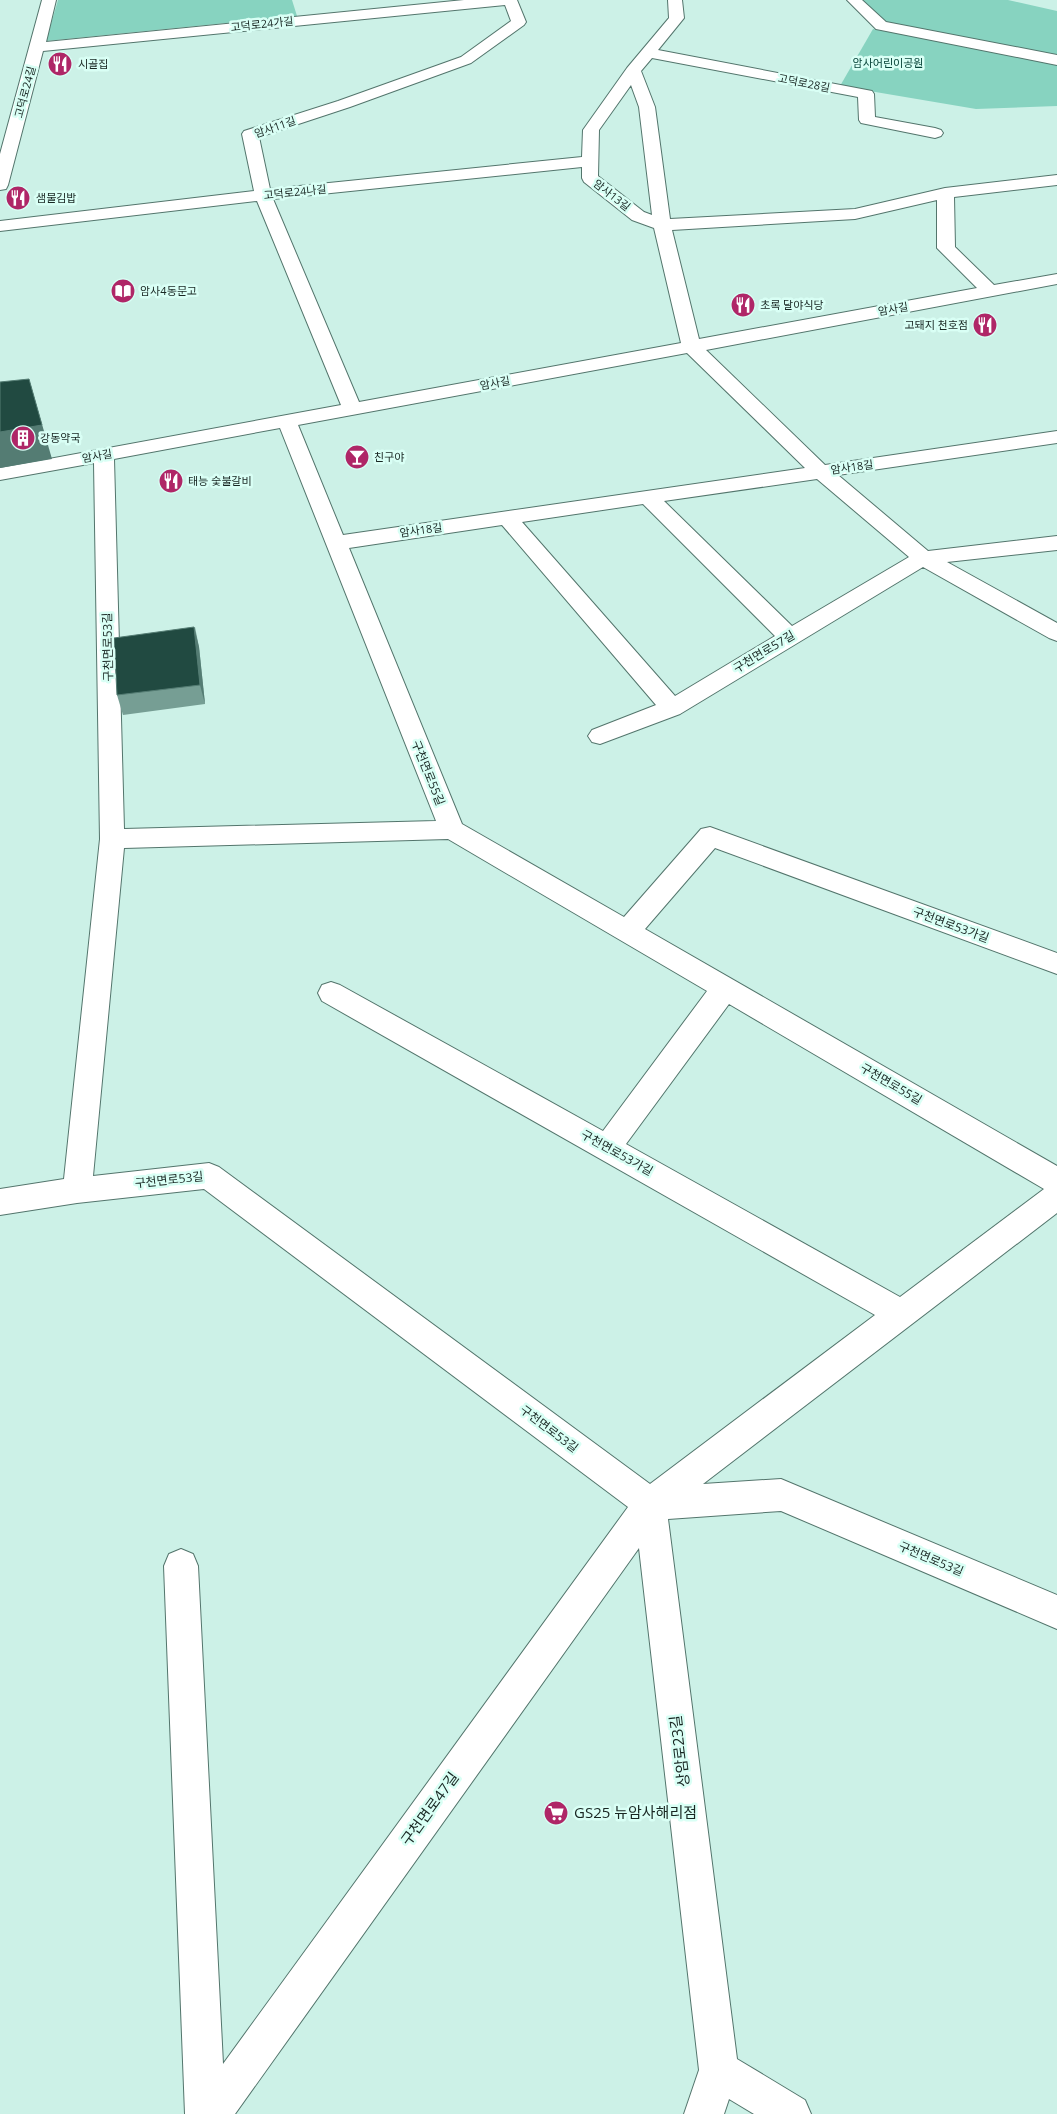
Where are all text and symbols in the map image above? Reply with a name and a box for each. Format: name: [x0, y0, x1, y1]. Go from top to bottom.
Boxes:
street label: 고덕로24가길: [230, 13, 294, 34]
restaurant icon: 시골집: [47, 51, 73, 77]
park label: 암사어린이공원: [853, 55, 923, 70]
place label: 시골집: [78, 56, 108, 71]
street label: 고덕로24길: [10, 64, 39, 119]
street label: 고덕로28길: [777, 70, 832, 95]
street label: 암사11길: [252, 112, 298, 141]
street label: 암사13길: [591, 175, 634, 214]
street label: 고덕로24나길: [263, 181, 327, 202]
restaurant icon: 샘물김밥: [5, 185, 31, 211]
place label: 샘물김밥: [36, 190, 76, 205]
library icon: 암사4동문고: [110, 278, 136, 304]
place label: 암사4동문고: [140, 283, 197, 298]
restaurant icon: 초록 달야식당: [730, 292, 756, 318]
place label: 초록 달야식당: [760, 297, 824, 312]
street label: 암사길: [877, 298, 909, 319]
restaurant icon: 고돼지 천호점: [972, 312, 998, 338]
place label: 고돼지 천호점: [904, 317, 968, 332]
street label: 암사길: [479, 372, 511, 393]
building icon: 강동약국: [10, 425, 36, 451]
place label: 강동약국: [40, 430, 80, 445]
bar icon: 친구야: [344, 444, 370, 470]
street label: 암사길: [81, 445, 113, 466]
place label: 친구야: [374, 449, 404, 464]
street label: 암사18길: [830, 456, 874, 477]
restaurant icon: 태능 숯불갈비: [158, 468, 184, 494]
place label: 태능 숯불갈비: [188, 473, 252, 488]
street label: 암사18길: [399, 519, 443, 540]
street label: 구천면로53길: [98, 612, 117, 682]
street label: 구천면로57길: [730, 627, 798, 677]
street label: 구천면로55길: [408, 738, 449, 808]
street label: 구천면로53가길: [911, 903, 992, 946]
street label: 구천면로55길: [857, 1059, 925, 1108]
street label: 구천면로53가길: [578, 1126, 656, 1179]
street label: 구천면로53길: [134, 1167, 204, 1192]
street label: 구천면로53길: [517, 1401, 582, 1456]
street label: 구천면로53길: [896, 1537, 966, 1580]
street label: 상암로23길: [665, 1714, 693, 1788]
street label: 구천면로47길: [396, 1768, 463, 1849]
supermarket icon: GS25 뉴암사해리점: [543, 1800, 569, 1826]
place label: GS25 뉴암사해리점: [574, 1802, 697, 1822]

